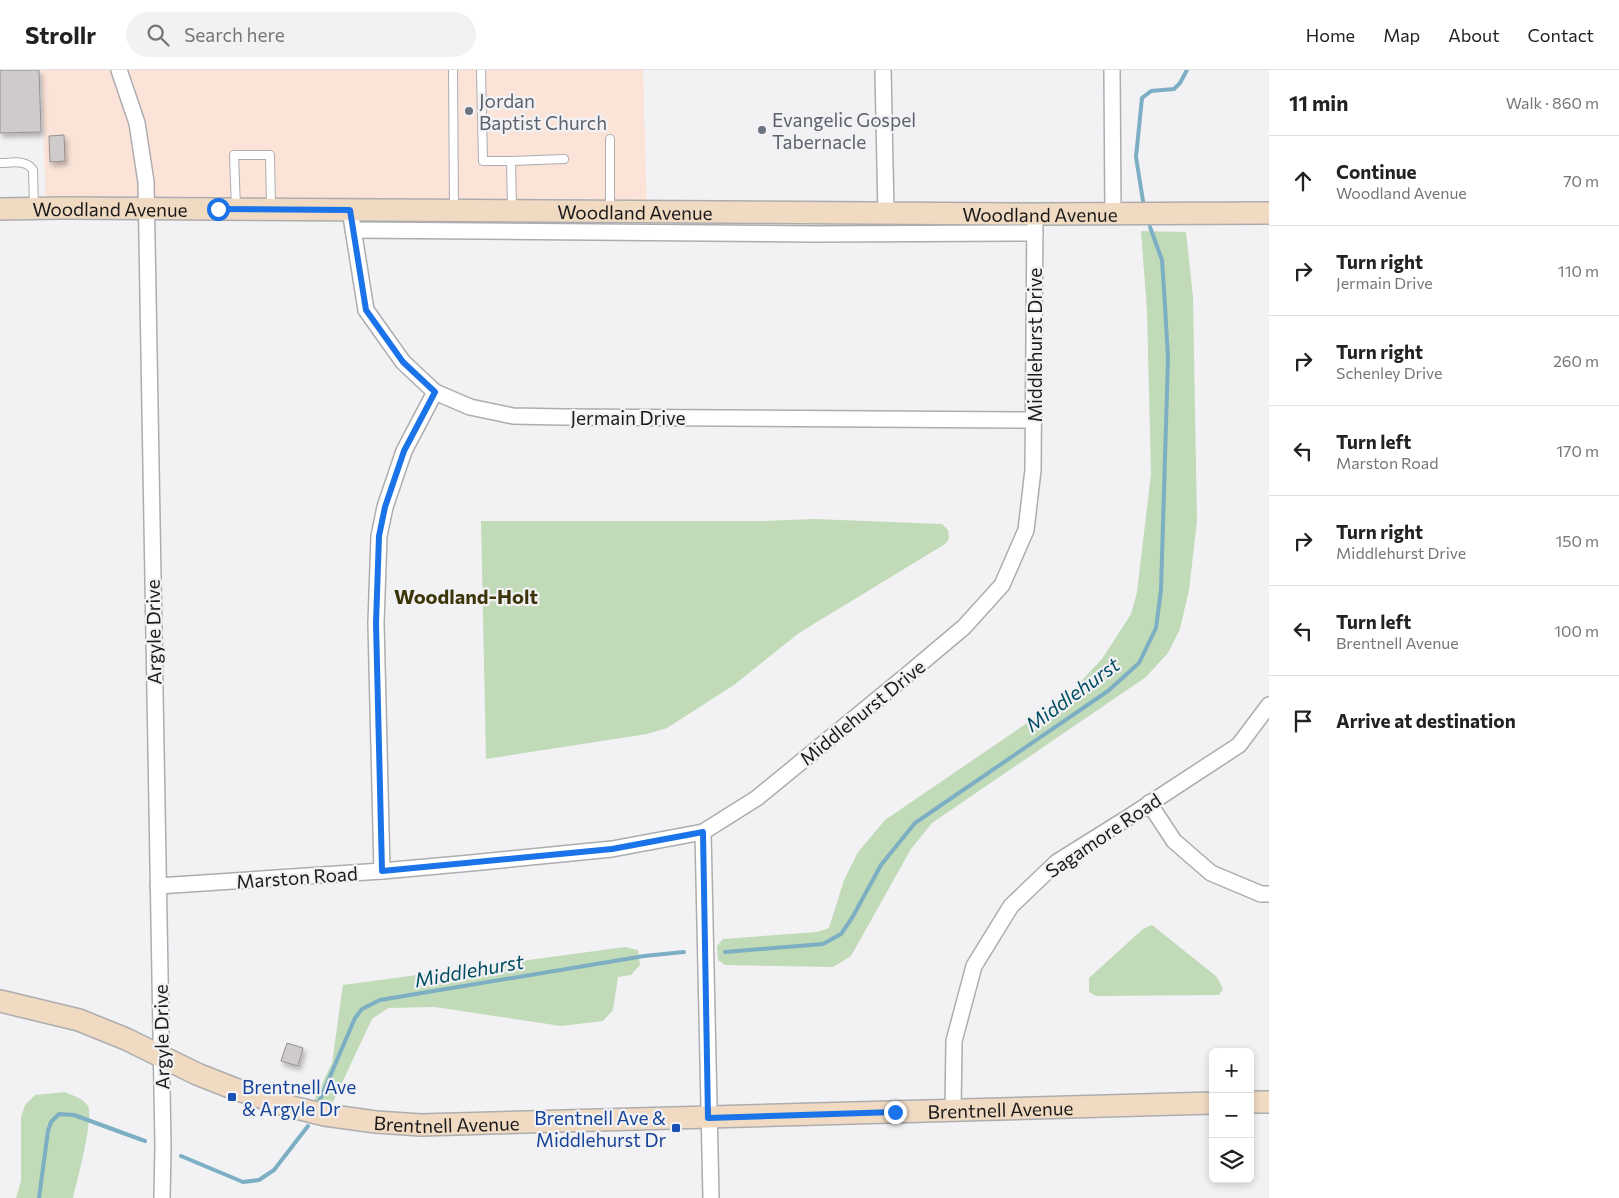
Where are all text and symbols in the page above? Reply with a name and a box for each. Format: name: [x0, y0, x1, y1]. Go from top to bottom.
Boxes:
search box: [126, 12, 476, 57]
text: Strollr: [25, 20, 96, 49]
icon: search: [144, 21, 172, 49]
text: Search here: [184, 23, 285, 46]
text: Home: [1306, 24, 1355, 46]
text: Map: [1383, 24, 1420, 46]
text: About: [1448, 24, 1500, 46]
text: Contact: [1528, 24, 1594, 46]
place label: Jordan Baptist Church: [479, 89, 607, 134]
text: 11 min: [1289, 90, 1348, 115]
text: Walk · 860 m: [1506, 93, 1599, 112]
marker: Jordan Baptist Church: [463, 105, 475, 117]
place label: Evangelic Gospel Tabernacle: [772, 108, 916, 153]
marker: Evangelic Gospel Tabernacle: [756, 124, 768, 136]
text: Continue: [1336, 160, 1416, 183]
icon: ahead: [1289, 167, 1317, 195]
text: 70 m: [1563, 171, 1599, 190]
text: Woodland Avenue: [1336, 183, 1467, 202]
street label: Woodland Avenue: [32, 196, 188, 220]
route start: [207, 198, 230, 221]
street label: Woodland Avenue: [557, 200, 713, 224]
street label: Woodland Avenue: [962, 202, 1118, 226]
text: Turn right: [1336, 250, 1423, 273]
icon: right: [1289, 257, 1317, 285]
text: 110 m: [1558, 261, 1599, 280]
street label: Middlehurst Drive: [1023, 268, 1046, 422]
text: Jermain Drive: [1336, 273, 1433, 292]
text: Turn right: [1336, 340, 1423, 363]
icon: right: [1289, 347, 1317, 375]
text: 260 m: [1553, 351, 1599, 370]
text: Schenley Drive: [1336, 363, 1442, 382]
street label: Jermain Drive: [571, 406, 685, 429]
text: Turn left: [1336, 430, 1411, 453]
icon: left: [1289, 437, 1317, 465]
text: 170 m: [1556, 441, 1599, 460]
text: Marston Road: [1336, 453, 1438, 472]
text: Turn right: [1336, 520, 1423, 543]
icon: right: [1289, 527, 1317, 555]
text: 150 m: [1556, 531, 1599, 550]
text: Middlehurst Drive: [1336, 543, 1466, 562]
street label: Argyle Drive: [141, 579, 165, 685]
district label: Woodland-Holt: [394, 584, 538, 608]
text: Turn left: [1336, 610, 1411, 633]
icon: left: [1289, 617, 1317, 645]
text: 100 m: [1554, 621, 1599, 640]
text: Brentnell Avenue: [1336, 633, 1459, 652]
water label: Middlehurst: [1020, 651, 1124, 736]
street label: Middlehurst Drive: [795, 654, 929, 770]
icon: arrive: [1289, 707, 1317, 735]
text: Arrive at destination: [1336, 709, 1516, 732]
street label: Sagamore Road: [1041, 788, 1165, 882]
street label: Marston Road: [235, 861, 359, 893]
water label: Middlehurst: [412, 948, 526, 991]
street label: Argyle Drive: [149, 984, 173, 1090]
map controls: [1209, 1048, 1254, 1183]
button: +: [1209, 1048, 1254, 1093]
place label: Brentnell Ave & Argyle Dr: [242, 1075, 356, 1120]
marker: Brentnell Ave & Argyle Dr: [226, 1091, 238, 1103]
button: −: [1209, 1093, 1254, 1138]
street label: Brentnell Avenue: [927, 1095, 1074, 1122]
route end: [884, 1101, 907, 1124]
place label: Brentnell Ave & Middlehurst Dr: [534, 1106, 666, 1151]
street label: Brentnell Avenue: [373, 1110, 520, 1137]
marker: Brentnell Ave & Middlehurst Dr: [670, 1122, 682, 1134]
button: layers: [1209, 1138, 1254, 1183]

